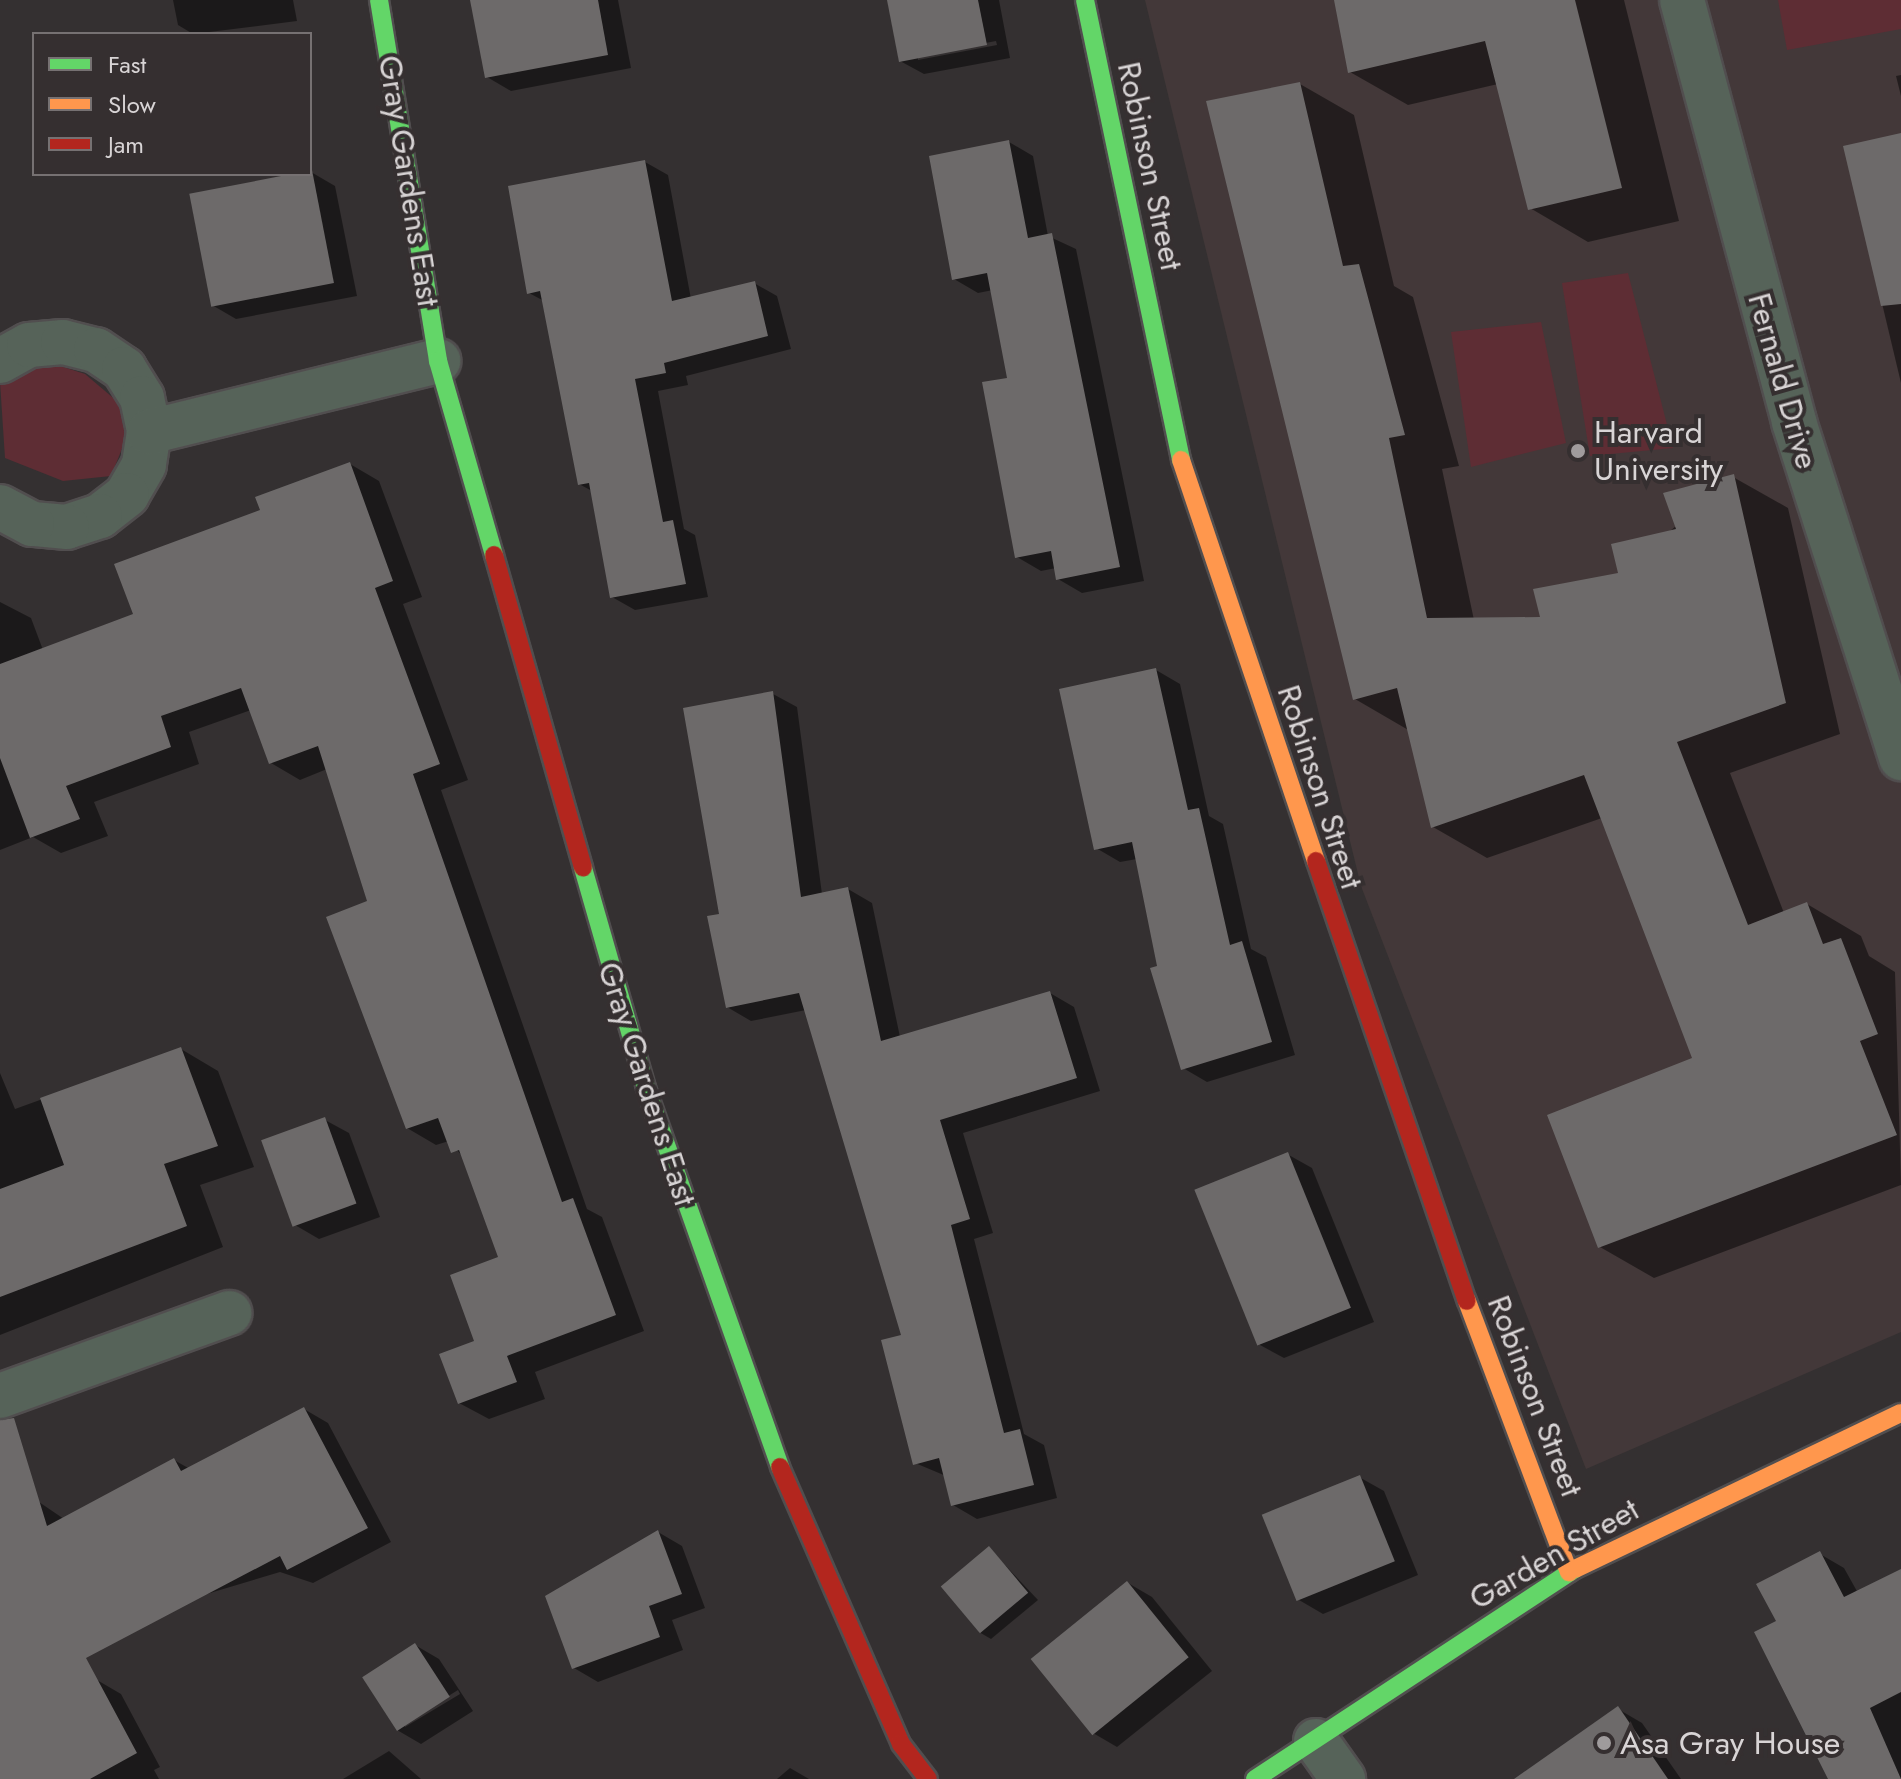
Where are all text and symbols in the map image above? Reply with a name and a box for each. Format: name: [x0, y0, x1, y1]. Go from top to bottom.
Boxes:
legend: [32, 32, 312, 176]
text: Fast: [108, 47, 146, 82]
street label: Gray Gardens East: [370, 53, 448, 309]
street label: Robinson Street: [1109, 58, 1191, 274]
text: Slow: [108, 87, 156, 122]
text: Jam: [108, 127, 144, 162]
street label: Fernald Drive: [1740, 289, 1826, 473]
place label: Harvard University: [1594, 414, 1723, 489]
marker: Harvard University: [1569, 442, 1587, 460]
street label: Robinson Street: [1269, 680, 1371, 894]
street label: Gray Gardens East: [590, 958, 704, 1210]
street label: Robinson Street: [1479, 1290, 1591, 1502]
street label: Garden Street: [1463, 1490, 1645, 1618]
place label: Asa Gray House: [1620, 1724, 1840, 1762]
marker: Asa Gray House: [1595, 1734, 1613, 1752]

